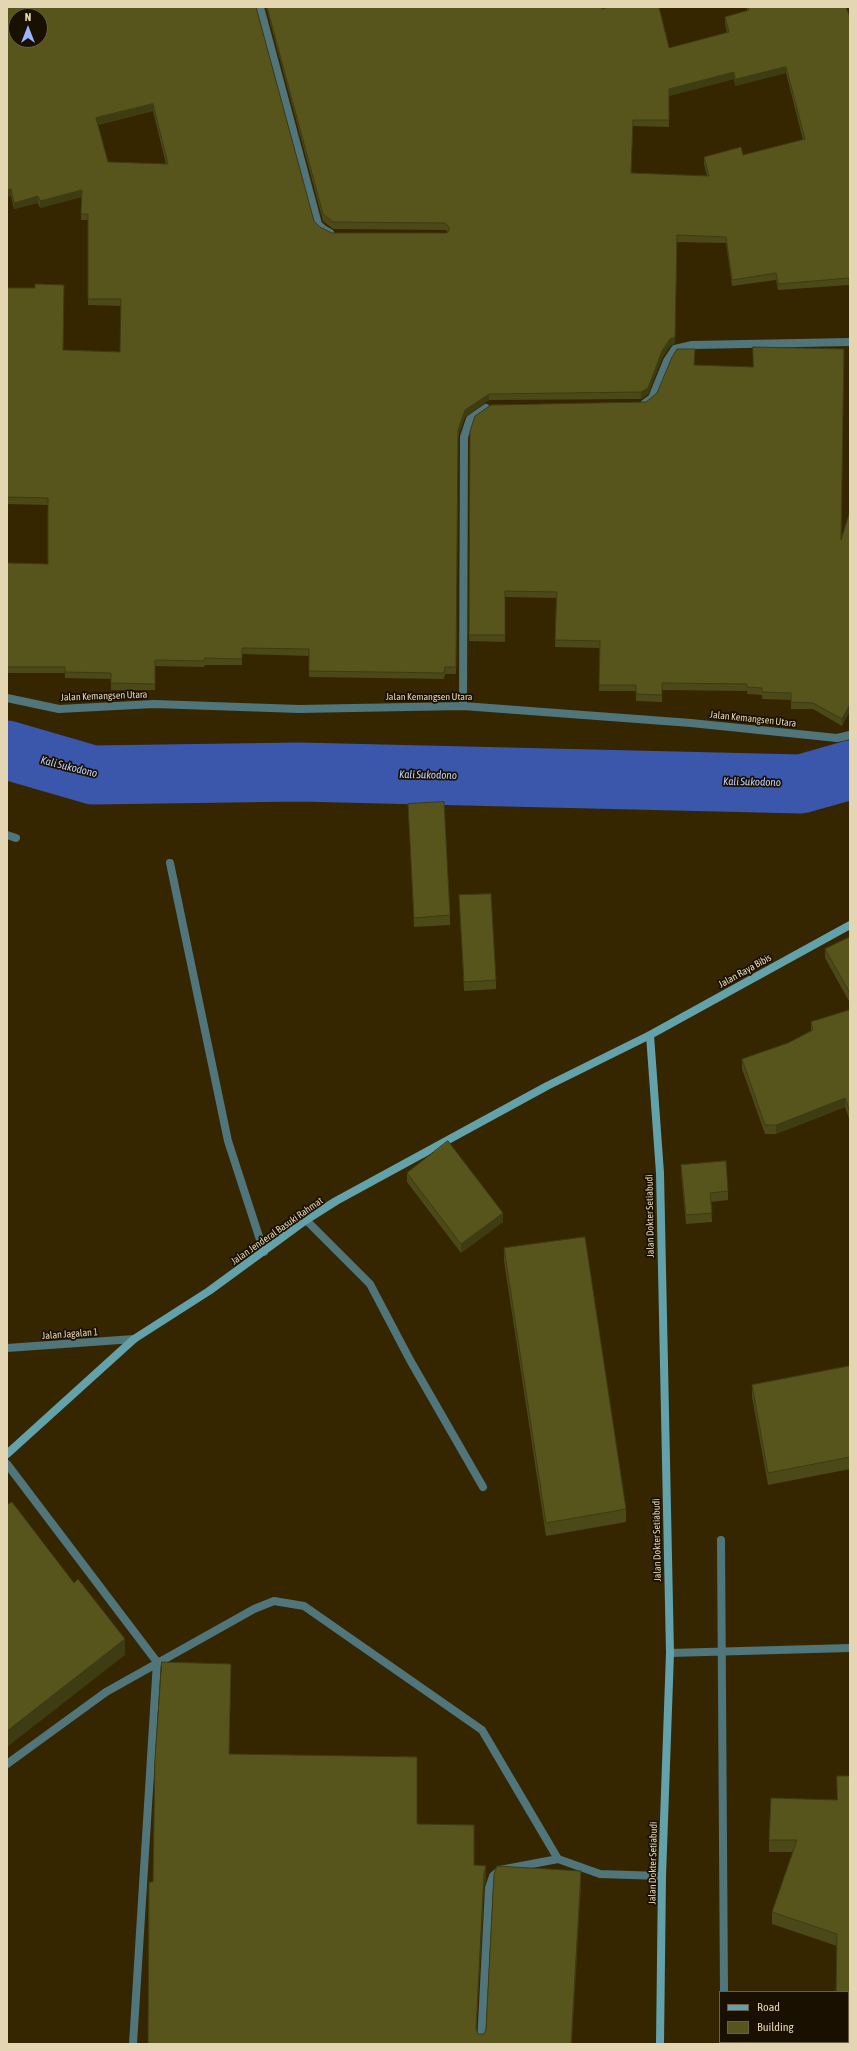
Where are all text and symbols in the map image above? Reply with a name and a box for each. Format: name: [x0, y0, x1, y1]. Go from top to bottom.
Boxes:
north arrow: [8, 8, 48, 48]
text: N: [25, 11, 31, 23]
street label: Jalan Kemangsen Utara: [60, 688, 148, 704]
street label: Jalan Kemangsen Utara: [386, 691, 472, 703]
street label: Jalan Kemangsen Utara: [709, 708, 797, 730]
water label: Kali Sukodono: [39, 754, 99, 780]
water label: Kali Sukodono: [399, 768, 457, 782]
water label: Kali Sukodono: [723, 775, 781, 789]
street label: Jalan Raya Bibis: [716, 952, 774, 990]
street label: Jalan Dokter Setiabudi: [643, 1174, 657, 1258]
street label: Jalan Jenderal Basuki Rahmat: [229, 1195, 325, 1267]
street label: Jalan Jagalan 1: [42, 1326, 98, 1342]
street label: Jalan Dokter Setiabudi: [650, 1498, 664, 1582]
street label: Jalan Dokter Setiabudi: [646, 1821, 660, 1905]
legend: [719, 1991, 849, 2043]
text: Road: [757, 2000, 780, 2014]
text: Building: [757, 2020, 794, 2034]

